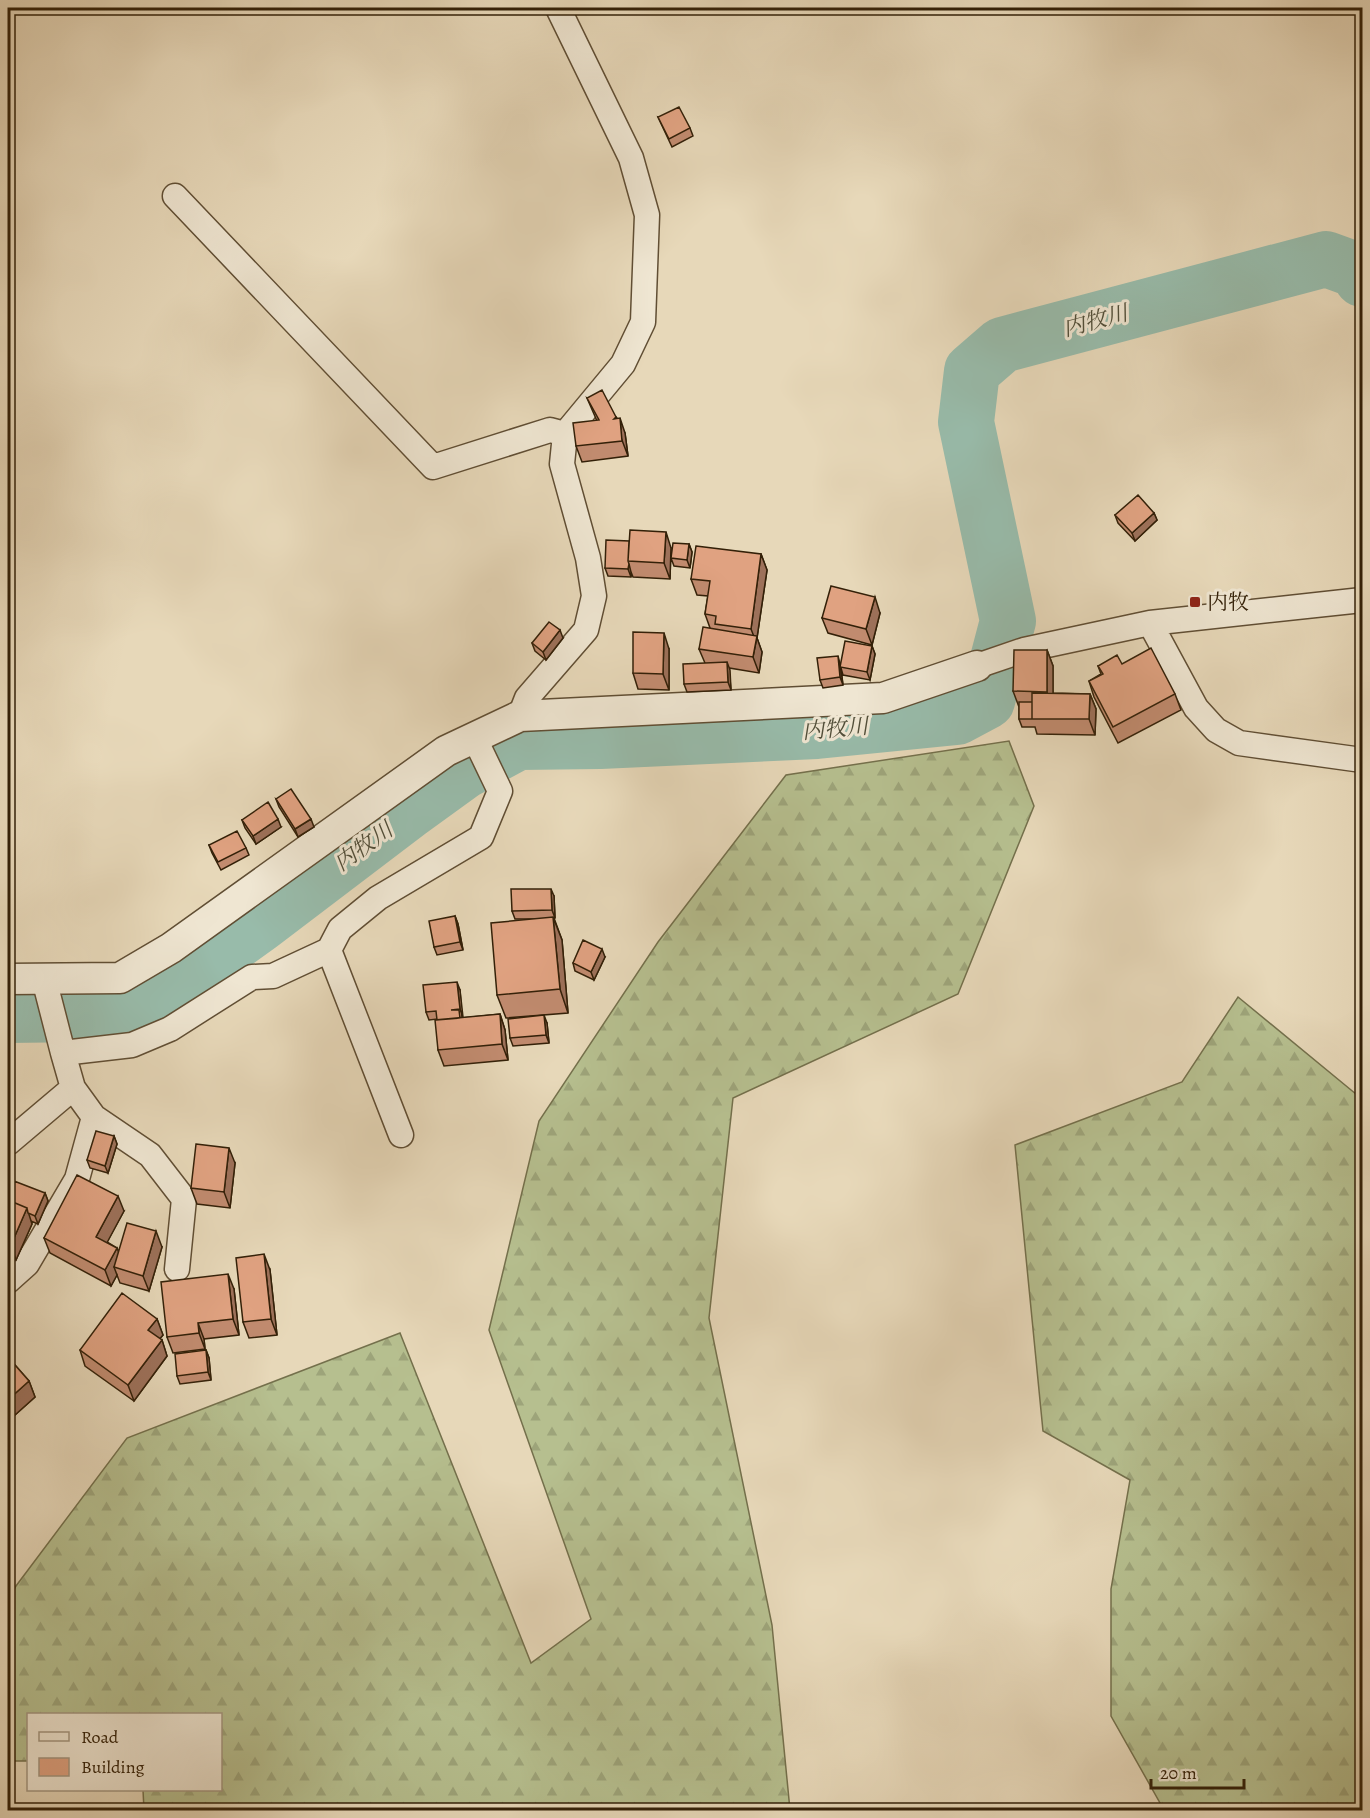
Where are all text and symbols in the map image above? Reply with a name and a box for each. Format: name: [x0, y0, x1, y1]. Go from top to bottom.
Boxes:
water label: 内牧川: [1059, 297, 1133, 344]
place label: 内牧: [1207, 588, 1249, 616]
marker: 内牧: [1188, 595, 1202, 609]
water label: 内牧川: [801, 711, 871, 747]
water label: 内牧川: [328, 814, 401, 878]
legend: [27, 1713, 222, 1791]
text: Road: [81, 1725, 119, 1749]
scale bar: [1151, 1752, 1244, 1790]
text: Building: [81, 1755, 145, 1779]
text: 20 m: [1160, 1761, 1197, 1785]

